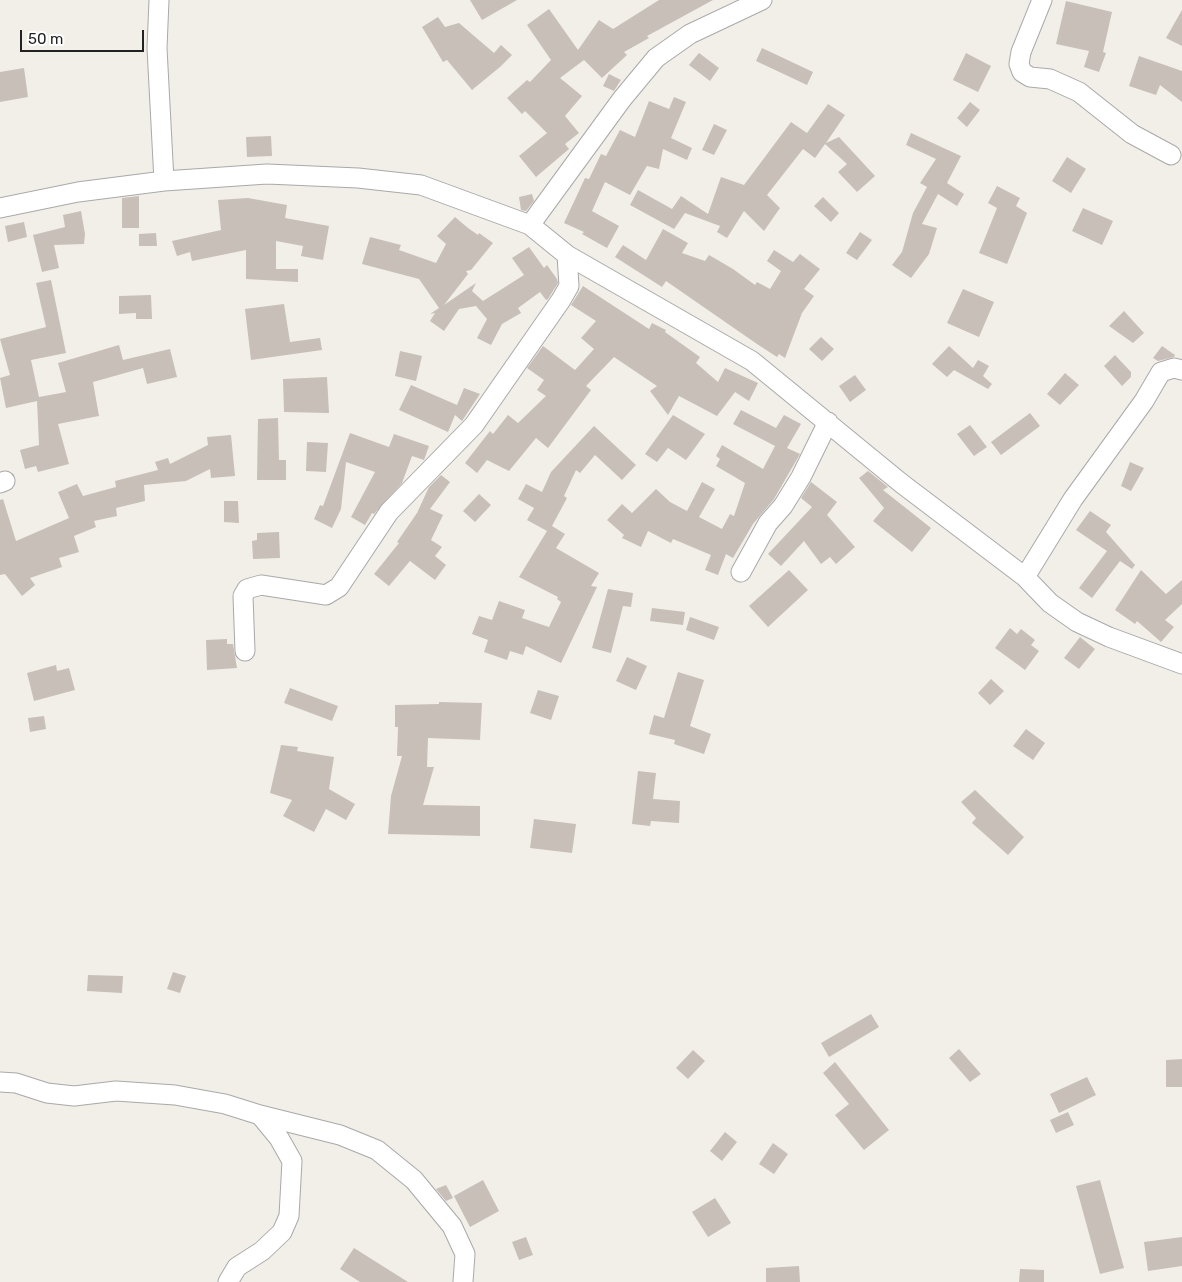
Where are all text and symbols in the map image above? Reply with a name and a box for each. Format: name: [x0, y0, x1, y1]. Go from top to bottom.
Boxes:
scale bar: [22, 20, 146, 52]
text: 50 m: [28, 30, 63, 48]

